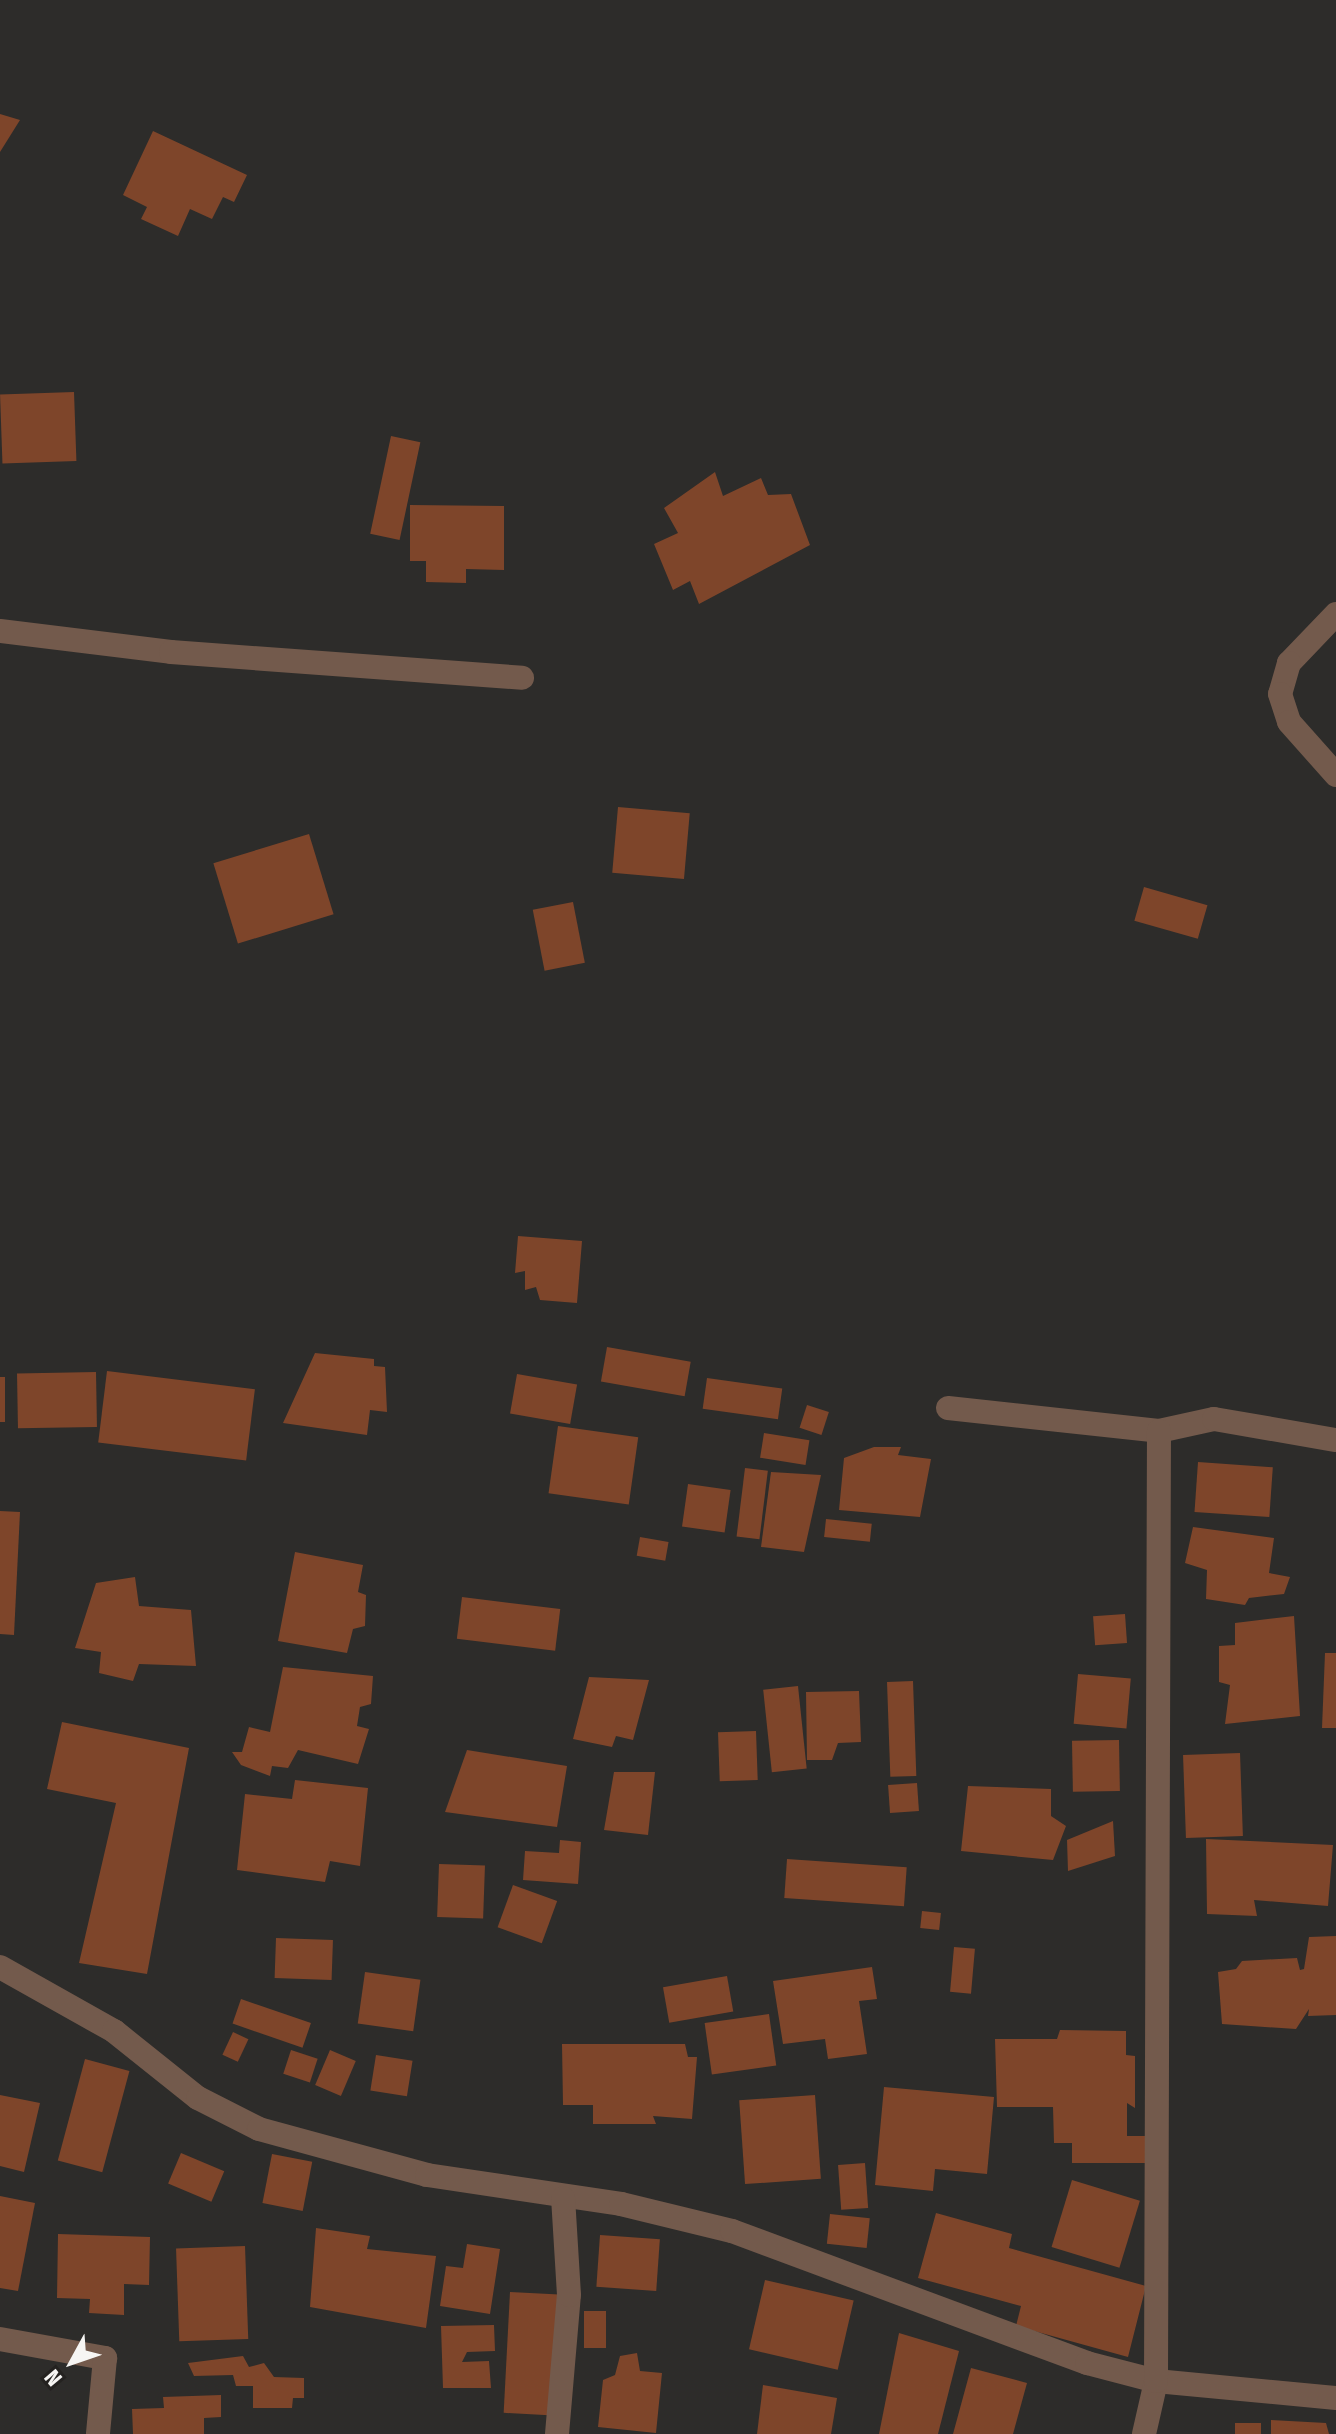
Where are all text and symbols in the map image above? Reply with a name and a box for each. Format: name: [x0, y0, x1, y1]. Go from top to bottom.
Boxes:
north arrow: [32, 2322, 112, 2402]
text: N: [39, 2364, 68, 2391]

